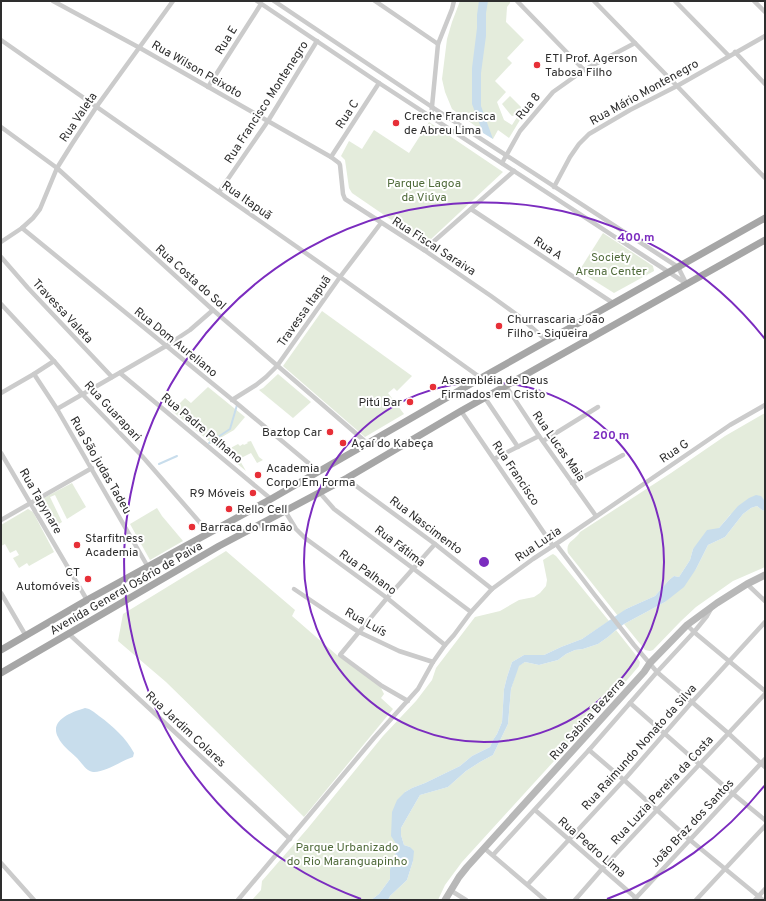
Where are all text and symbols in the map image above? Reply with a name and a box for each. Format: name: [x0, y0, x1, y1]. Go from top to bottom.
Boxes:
street label: Rua E: [212, 23, 242, 58]
street label: Rua Wilson Peixoto: [148, 37, 245, 102]
street label: Rua Francisco Montenegro: [221, 38, 313, 167]
place label: ETI Prof. Agerson Tabosa Filho: [545, 51, 637, 81]
street label: Rua Mário Montenegro: [587, 56, 702, 130]
marker: ETI Prof. Agerson Tabosa Filho: [532, 60, 542, 70]
street label: Rua Valeta: [56, 90, 101, 146]
street label: Rua 8: [513, 90, 545, 124]
street label: Rua C: [333, 97, 363, 132]
place label: Creche Francisca de Abreu Lima: [404, 109, 495, 139]
marker: Creche Francisca de Abreu Lima: [391, 118, 401, 128]
park label: Parque Lagoa da Viúva: [387, 176, 461, 206]
street label: Rua Itapuã: [218, 178, 275, 224]
street label: Rua Fiscal Saraiva: [388, 214, 478, 280]
text: 400 m: [617, 230, 655, 246]
street label: Rua A: [530, 234, 565, 264]
street label: Rua Costa do Sol: [151, 242, 229, 314]
park label: Society Arena Center: [575, 250, 647, 280]
street label: Travessa Itapuã: [274, 273, 335, 350]
street label: Travessa Valeta: [28, 276, 96, 347]
street label: Rua Dom Aureliano: [130, 304, 221, 382]
place label: Churrascaria João Filho - Siqueira: [507, 312, 605, 342]
marker: Churrascaria João Filho - Siqueira: [494, 321, 504, 331]
place label: Assembléia de Deus Firmados em Cristo: [441, 373, 548, 403]
street label: Rua Guarapari: [80, 378, 144, 445]
marker: Assembléia de Deus Firmados em Cristo: [428, 382, 438, 392]
street label: Rua Padre Palhano: [157, 390, 246, 468]
place label: Pitú Bar: [358, 395, 402, 411]
marker: Pitú Bar: [405, 397, 415, 407]
street label: Rua Lucas Maia: [528, 408, 588, 485]
street label: Rua São judas Tadeu: [66, 414, 135, 517]
place label: Baztop Car: [262, 425, 322, 441]
marker: Baztop Car: [325, 427, 335, 437]
text: 200 m: [593, 428, 629, 444]
place label: Açaí do Kabeça: [351, 436, 433, 452]
street label: Rua G: [657, 436, 692, 467]
marker: Açaí do Kabeça: [338, 438, 348, 448]
street label: Rua Francisco: [488, 438, 543, 509]
place label: Academia Corpo Em Forma: [266, 461, 355, 491]
street label: Rua Tapynare: [15, 466, 65, 537]
marker: Academia Corpo Em Forma: [253, 470, 263, 480]
place label: R9 Móveis: [189, 486, 245, 502]
marker: R9 Móveis: [248, 488, 258, 498]
street label: Rua Nascimento: [386, 493, 465, 559]
place label: Rello Cell: [237, 502, 288, 518]
marker: Rello Cell: [224, 504, 234, 514]
place label: Barraca do Irmão: [200, 520, 293, 536]
marker: Barraca do Irmão: [187, 522, 197, 532]
street label: Rua Fátima: [371, 522, 428, 571]
street label: Rua Luzia: [512, 523, 565, 566]
place label: Starfitness Academia: [85, 531, 143, 561]
street label: Avenida General Osório de Paiva: [47, 539, 206, 639]
marker: Starfitness Academia: [72, 540, 82, 550]
street label: Rua Palhano: [335, 547, 400, 599]
centre of rings: [477, 555, 491, 569]
place label: CT Automóveis: [16, 565, 80, 595]
marker: CT Automóveis: [83, 574, 93, 584]
street label: Rua Luís: [342, 605, 389, 641]
street label: Rua Sabina Bezerra: [547, 675, 629, 764]
street label: Rua Raimundo Nonato da Silva: [579, 681, 701, 814]
street label: Rua Jardim Colares: [142, 688, 229, 771]
street label: Rua Luzia Pereira da Costa: [608, 733, 718, 849]
street label: João Braz dos Santos: [648, 776, 738, 871]
street label: Rua Pedro Lima: [554, 814, 629, 882]
park label: Parque Urbanizado do Rio Maranguapinho: [287, 840, 408, 870]

